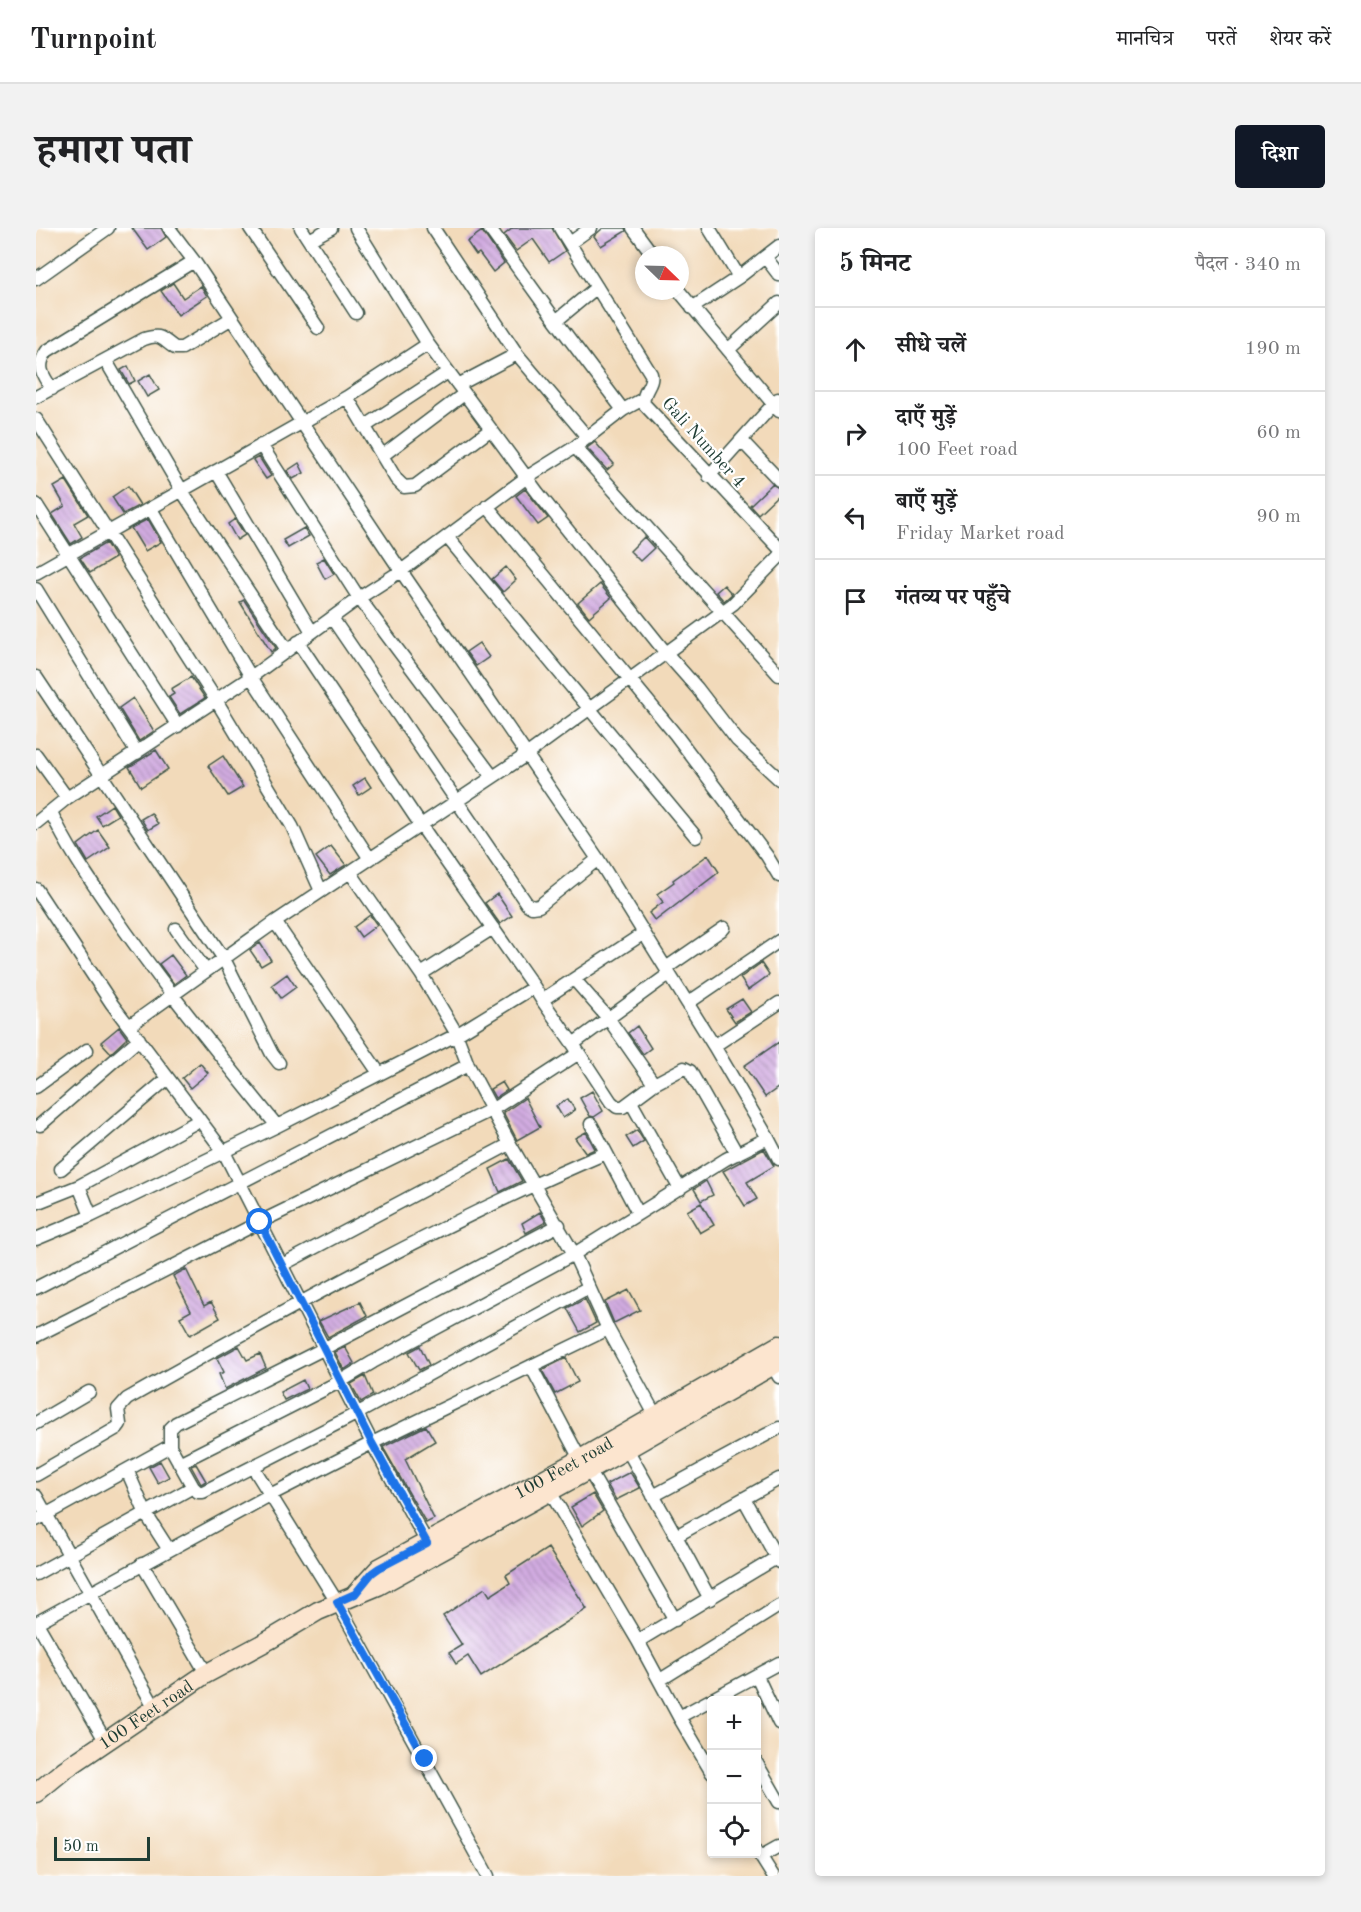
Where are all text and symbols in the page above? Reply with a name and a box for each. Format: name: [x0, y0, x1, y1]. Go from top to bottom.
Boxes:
text: Turnpoint: [30, 27, 157, 55]
text: मानचित्र: [1117, 29, 1173, 50]
text: परतें: [1206, 29, 1236, 50]
text: शेयर करें: [1269, 29, 1331, 50]
button: दिशा: [1235, 125, 1325, 188]
text: हमारा पता: [36, 131, 191, 173]
north arrow: [635, 246, 689, 300]
text: 5 मिनट: [839, 251, 911, 277]
text: पैदल · 340 m: [1195, 255, 1301, 275]
icon: ahead: [839, 333, 872, 366]
text: सीधे चलें: [896, 335, 966, 357]
text: 190 m: [1245, 339, 1301, 359]
street label: Gali Number 4: [658, 394, 748, 491]
text: दाएँ मुड़ें: [896, 407, 956, 429]
icon: right: [839, 417, 872, 450]
text: 60 m: [1256, 423, 1301, 443]
text: 100 Feet road: [896, 440, 1018, 460]
text: बाएँ मुड़ें: [896, 491, 957, 513]
icon: left: [839, 501, 872, 534]
text: 90 m: [1256, 507, 1301, 527]
text: Friday Market road: [896, 524, 1065, 544]
icon: arrive: [839, 585, 872, 618]
text: गंतव्य पर पहुँचे: [896, 587, 1010, 609]
route start: [246, 1208, 272, 1234]
street label: 100 Feet road: [512, 1434, 617, 1503]
street label: 100 Feet road: [96, 1677, 197, 1754]
map controls: [707, 1696, 761, 1858]
button: +: [707, 1696, 761, 1750]
route end: [411, 1745, 437, 1771]
button: −: [707, 1750, 761, 1804]
button: locate: [707, 1804, 761, 1858]
scale bar: [54, 1834, 150, 1862]
text: 50 m: [63, 1839, 99, 1855]

